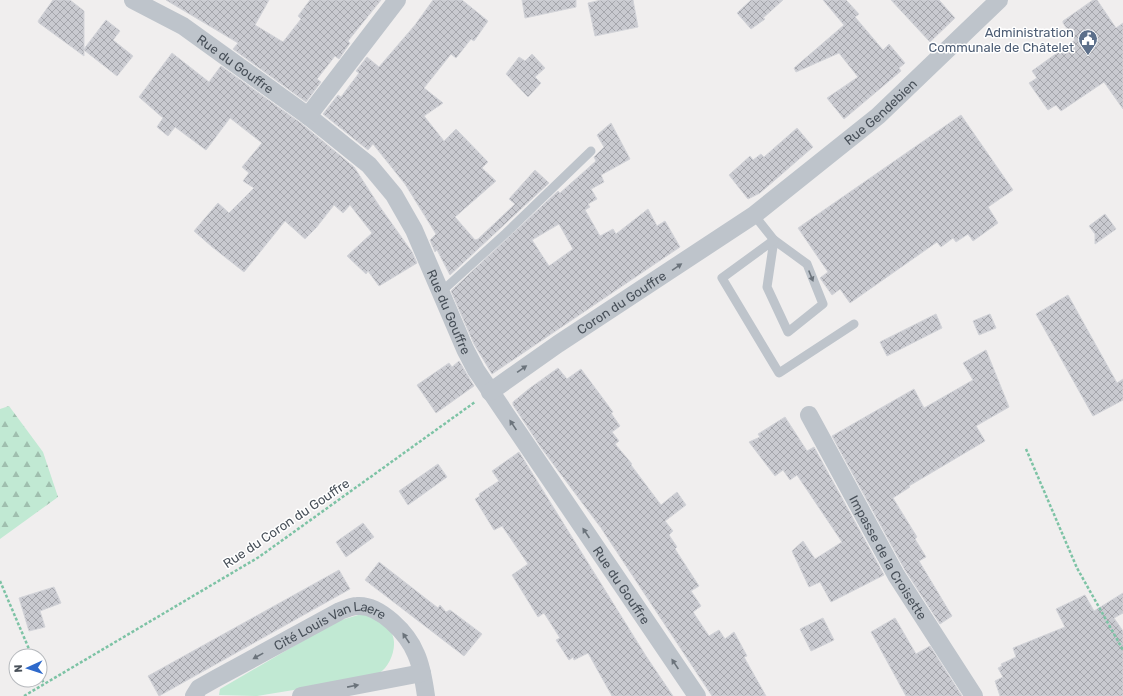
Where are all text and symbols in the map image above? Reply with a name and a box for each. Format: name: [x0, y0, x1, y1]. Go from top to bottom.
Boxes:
place label: Administration Communale de Châtelet: [929, 25, 1074, 55]
public building icon: Administration Communale de Châtelet: [1077, 28, 1099, 56]
street label: Rue du Gouffre: [194, 32, 276, 97]
street label: Rue Gendebien: [841, 76, 920, 148]
one-way arrow: [672, 263, 682, 271]
street label: Rue du Gouffre: [424, 267, 473, 357]
street label: Coron du Gouffre: [574, 268, 669, 337]
one-way arrow: [809, 270, 815, 282]
one-way arrow: [517, 365, 528, 373]
one-way arrow: [509, 420, 517, 431]
street label: Rue du Coron du Gouffre: [220, 476, 352, 571]
street label: Impasse de la Croisette: [846, 493, 930, 623]
one-way arrow: [582, 528, 590, 538]
street label: Rue du Gouffre: [590, 544, 653, 627]
street label: Cité Louis Van Laere: [271, 599, 389, 654]
one-way arrow: [402, 632, 410, 643]
north arrow: [8, 648, 48, 688]
one-way arrow: [252, 652, 264, 659]
one-way arrow: [671, 659, 679, 669]
text: N: [12, 664, 25, 673]
one-way arrow: [347, 683, 359, 689]

